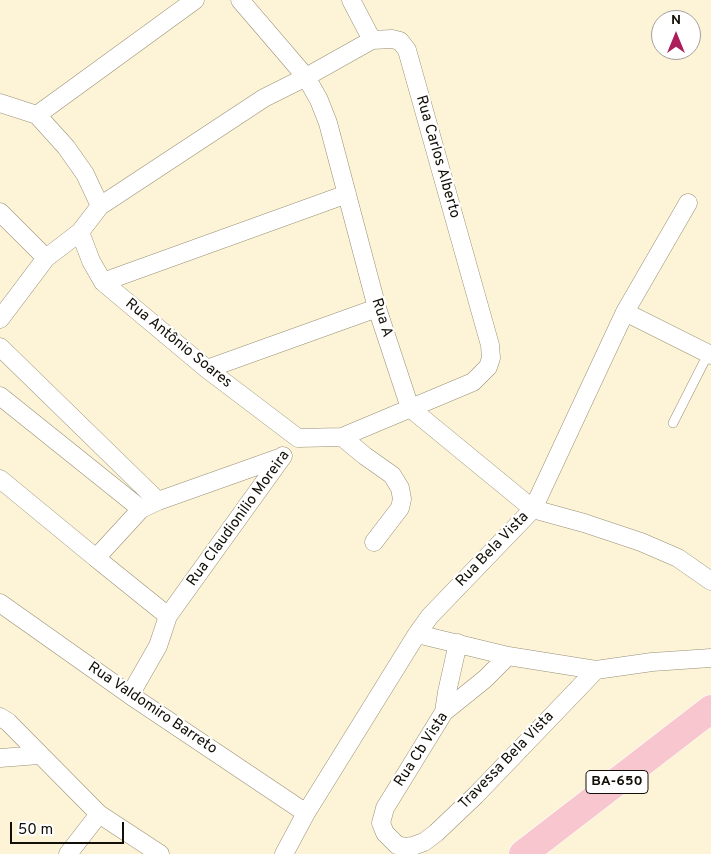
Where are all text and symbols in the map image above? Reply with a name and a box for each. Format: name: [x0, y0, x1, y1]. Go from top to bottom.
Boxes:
north arrow: [651, 10, 701, 60]
text: N: [671, 12, 681, 29]
street label: Rua Carlos Alberto: [411, 94, 463, 220]
street label: Rua Antônio Soares: [121, 295, 235, 393]
street label: Rua A: [367, 296, 395, 340]
street label: Rua Claudionilio Moreira: [184, 448, 294, 590]
street label: Rua Bela Vista: [453, 509, 533, 591]
street label: Rua Valdomiro Barreto: [84, 659, 220, 759]
street label: Travessa Bela Vista: [456, 708, 558, 814]
street label: Rua Cb Vista: [391, 709, 453, 791]
road number: BA-650: [586, 770, 648, 794]
scale bar: [12, 812, 126, 844]
text: 50 m: [18, 821, 53, 840]

